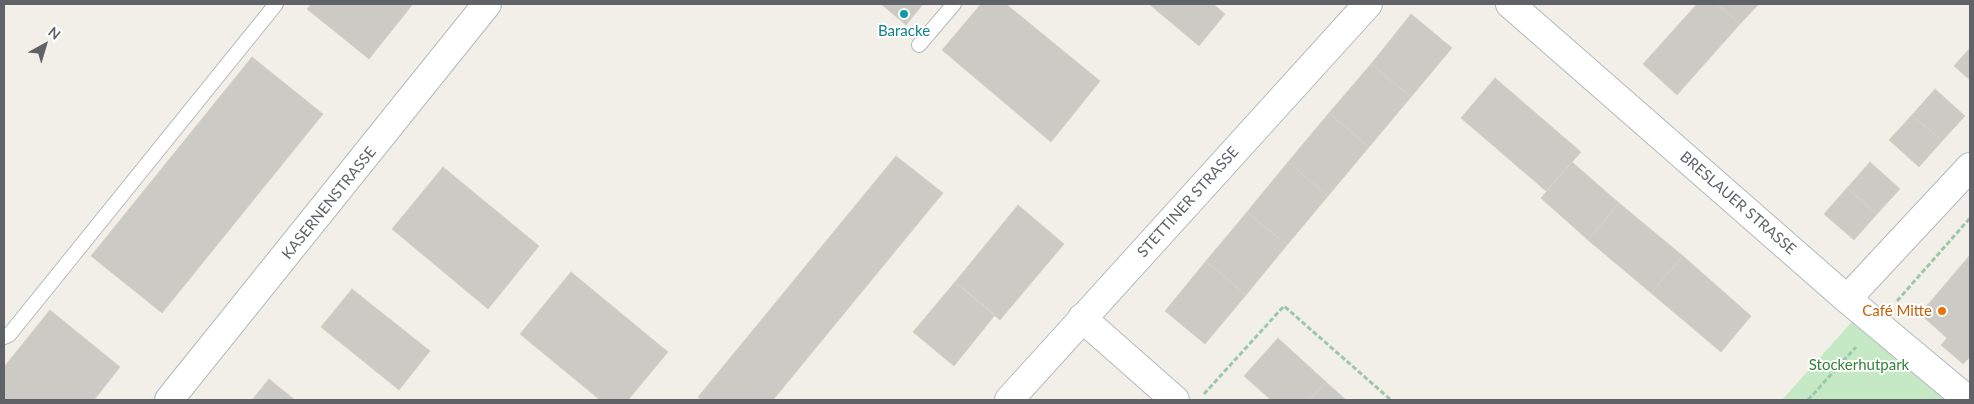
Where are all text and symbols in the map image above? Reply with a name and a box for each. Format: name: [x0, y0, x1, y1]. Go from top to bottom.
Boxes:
marker: Baracke: [898, 8, 910, 20]
north arrow: [20, 20, 70, 70]
place label: Baracke: [878, 22, 930, 40]
text: N: [45, 23, 64, 43]
street label: KASERNENSTRASSE: [278, 143, 380, 263]
street label: STETTINER STRASSE: [1134, 143, 1242, 261]
street label: BRESLAUER STRASSE: [1676, 148, 1800, 258]
place label: Café Mitte: [1862, 302, 1932, 320]
marker: Café Mitte: [1936, 305, 1948, 317]
park label: Stockerhutpark: [1809, 356, 1909, 374]

